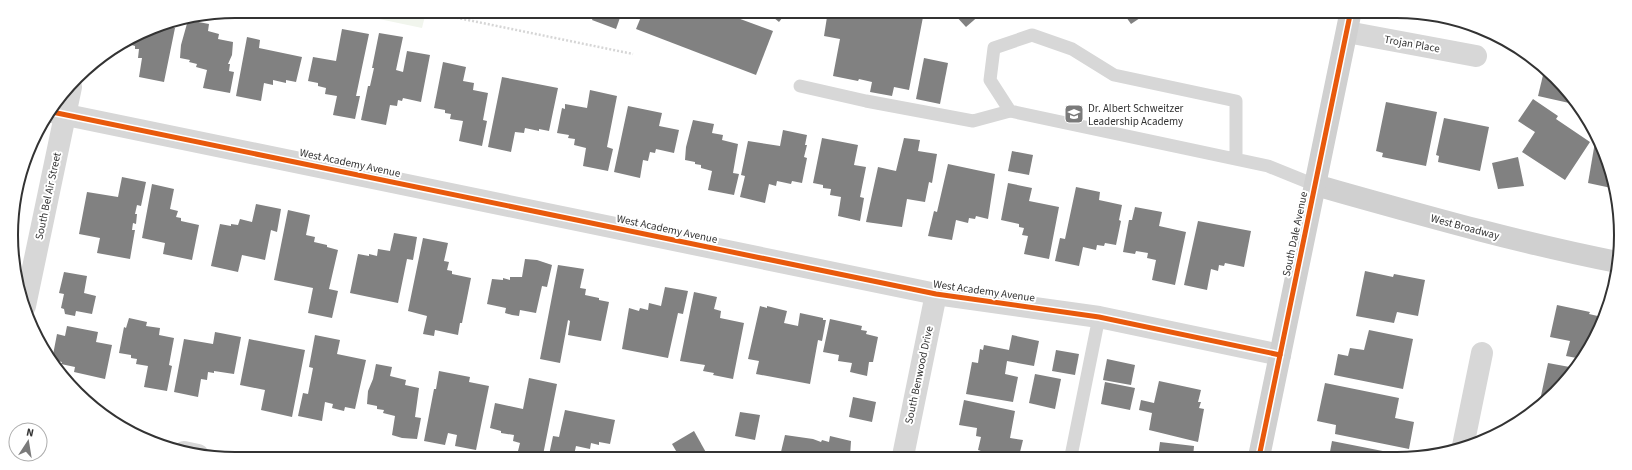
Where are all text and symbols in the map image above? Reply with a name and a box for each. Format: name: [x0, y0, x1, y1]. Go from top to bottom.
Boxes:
street label: Trojan Place: [1383, 32, 1442, 56]
place label: Dr. Albert Schweitzer Leadership Academy: [1088, 101, 1184, 129]
school or university icon: Dr. Albert Schweitzer Leadership Academy: [1063, 103, 1085, 125]
street label: West Academy Avenue: [298, 145, 402, 181]
street label: South Bel Air Street: [31, 151, 65, 241]
street label: South Dale Avenue: [1279, 190, 1311, 278]
street label: West Academy Avenue: [615, 211, 719, 247]
street label: West Broadway: [1429, 211, 1501, 243]
street label: West Academy Avenue: [932, 276, 1036, 306]
street label: South Benwood Drive: [901, 324, 937, 425]
north arrow: [8, 422, 48, 462]
text: N: [25, 425, 35, 441]

